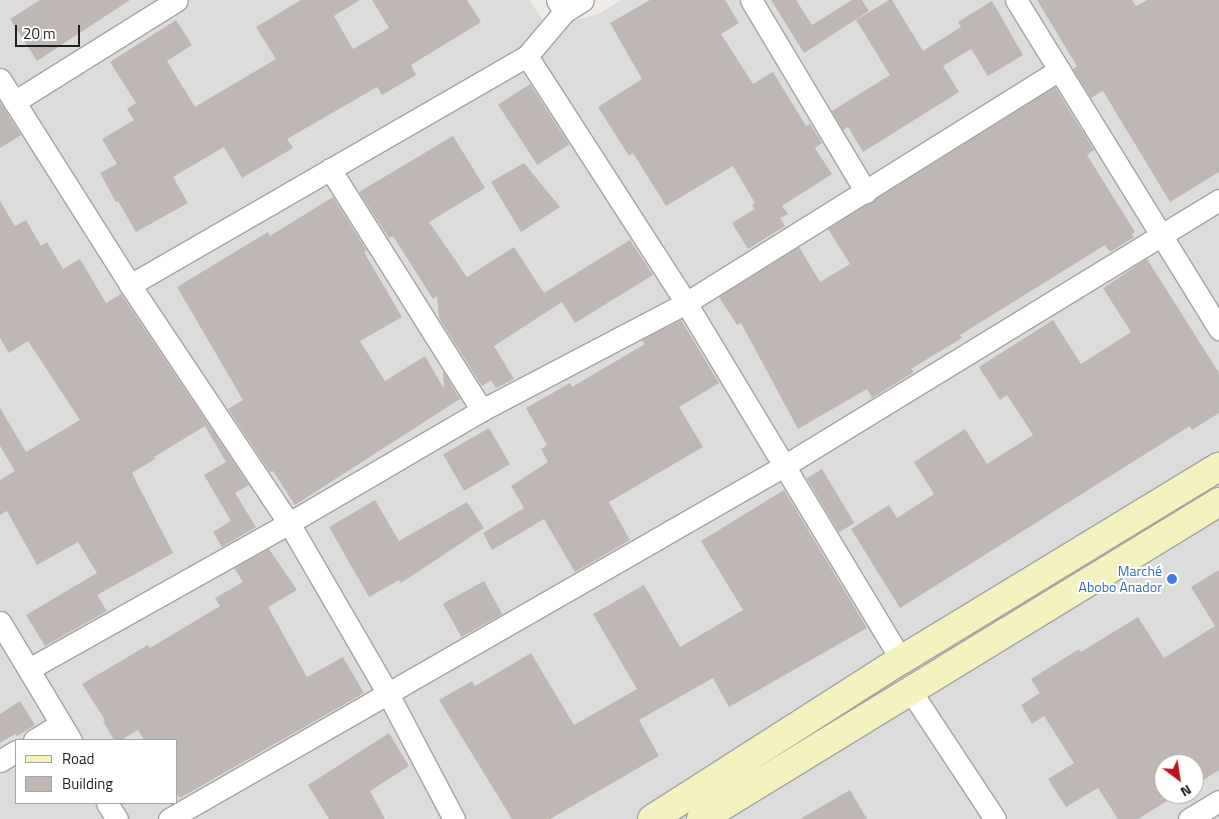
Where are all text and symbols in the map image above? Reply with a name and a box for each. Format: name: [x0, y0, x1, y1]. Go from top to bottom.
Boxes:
scale bar: [18, 15, 82, 47]
text: 20 m: [23, 22, 56, 45]
place label: Marché Abobo Anador: [1079, 563, 1162, 596]
marker: Marché Abobo Anador: [1166, 573, 1178, 585]
legend: [15, 739, 178, 804]
text: Road: [62, 747, 94, 770]
north arrow: [1154, 754, 1204, 804]
text: Building: [62, 772, 113, 795]
text: N: [1177, 780, 1196, 803]

